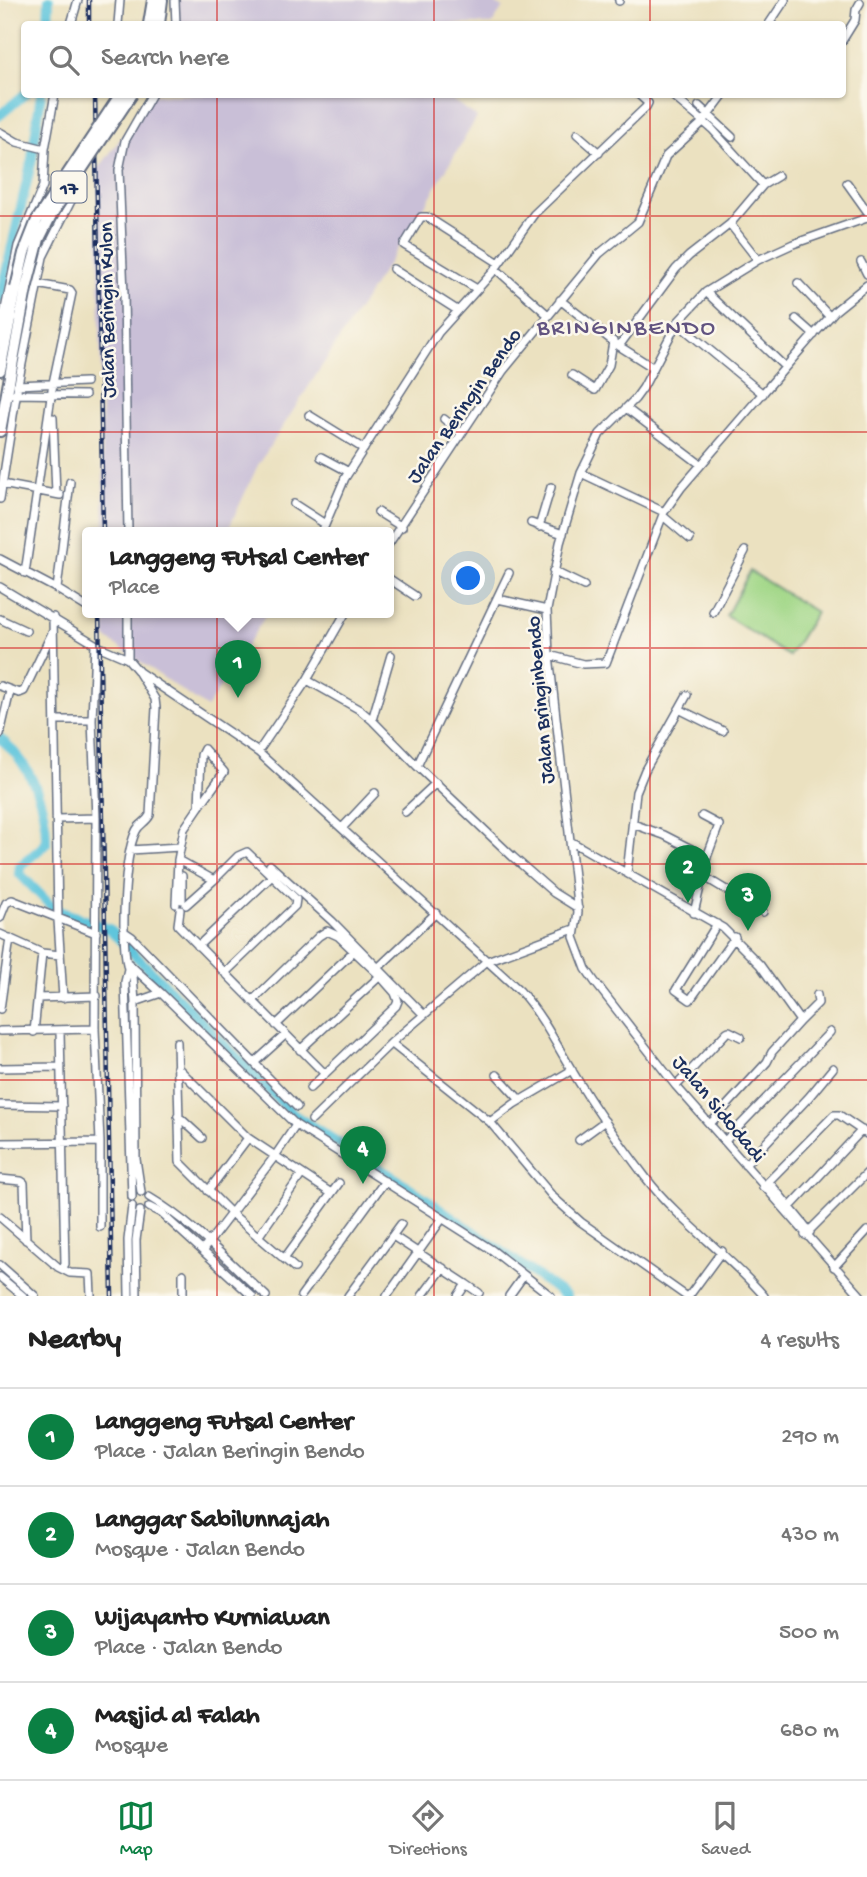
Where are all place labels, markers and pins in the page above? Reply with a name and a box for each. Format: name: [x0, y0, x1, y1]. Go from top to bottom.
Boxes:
pin: 1: [215, 640, 261, 698]
pin: 2: [665, 845, 711, 903]
pin: 3: [725, 873, 771, 931]
pin: 4: [340, 1126, 386, 1184]

